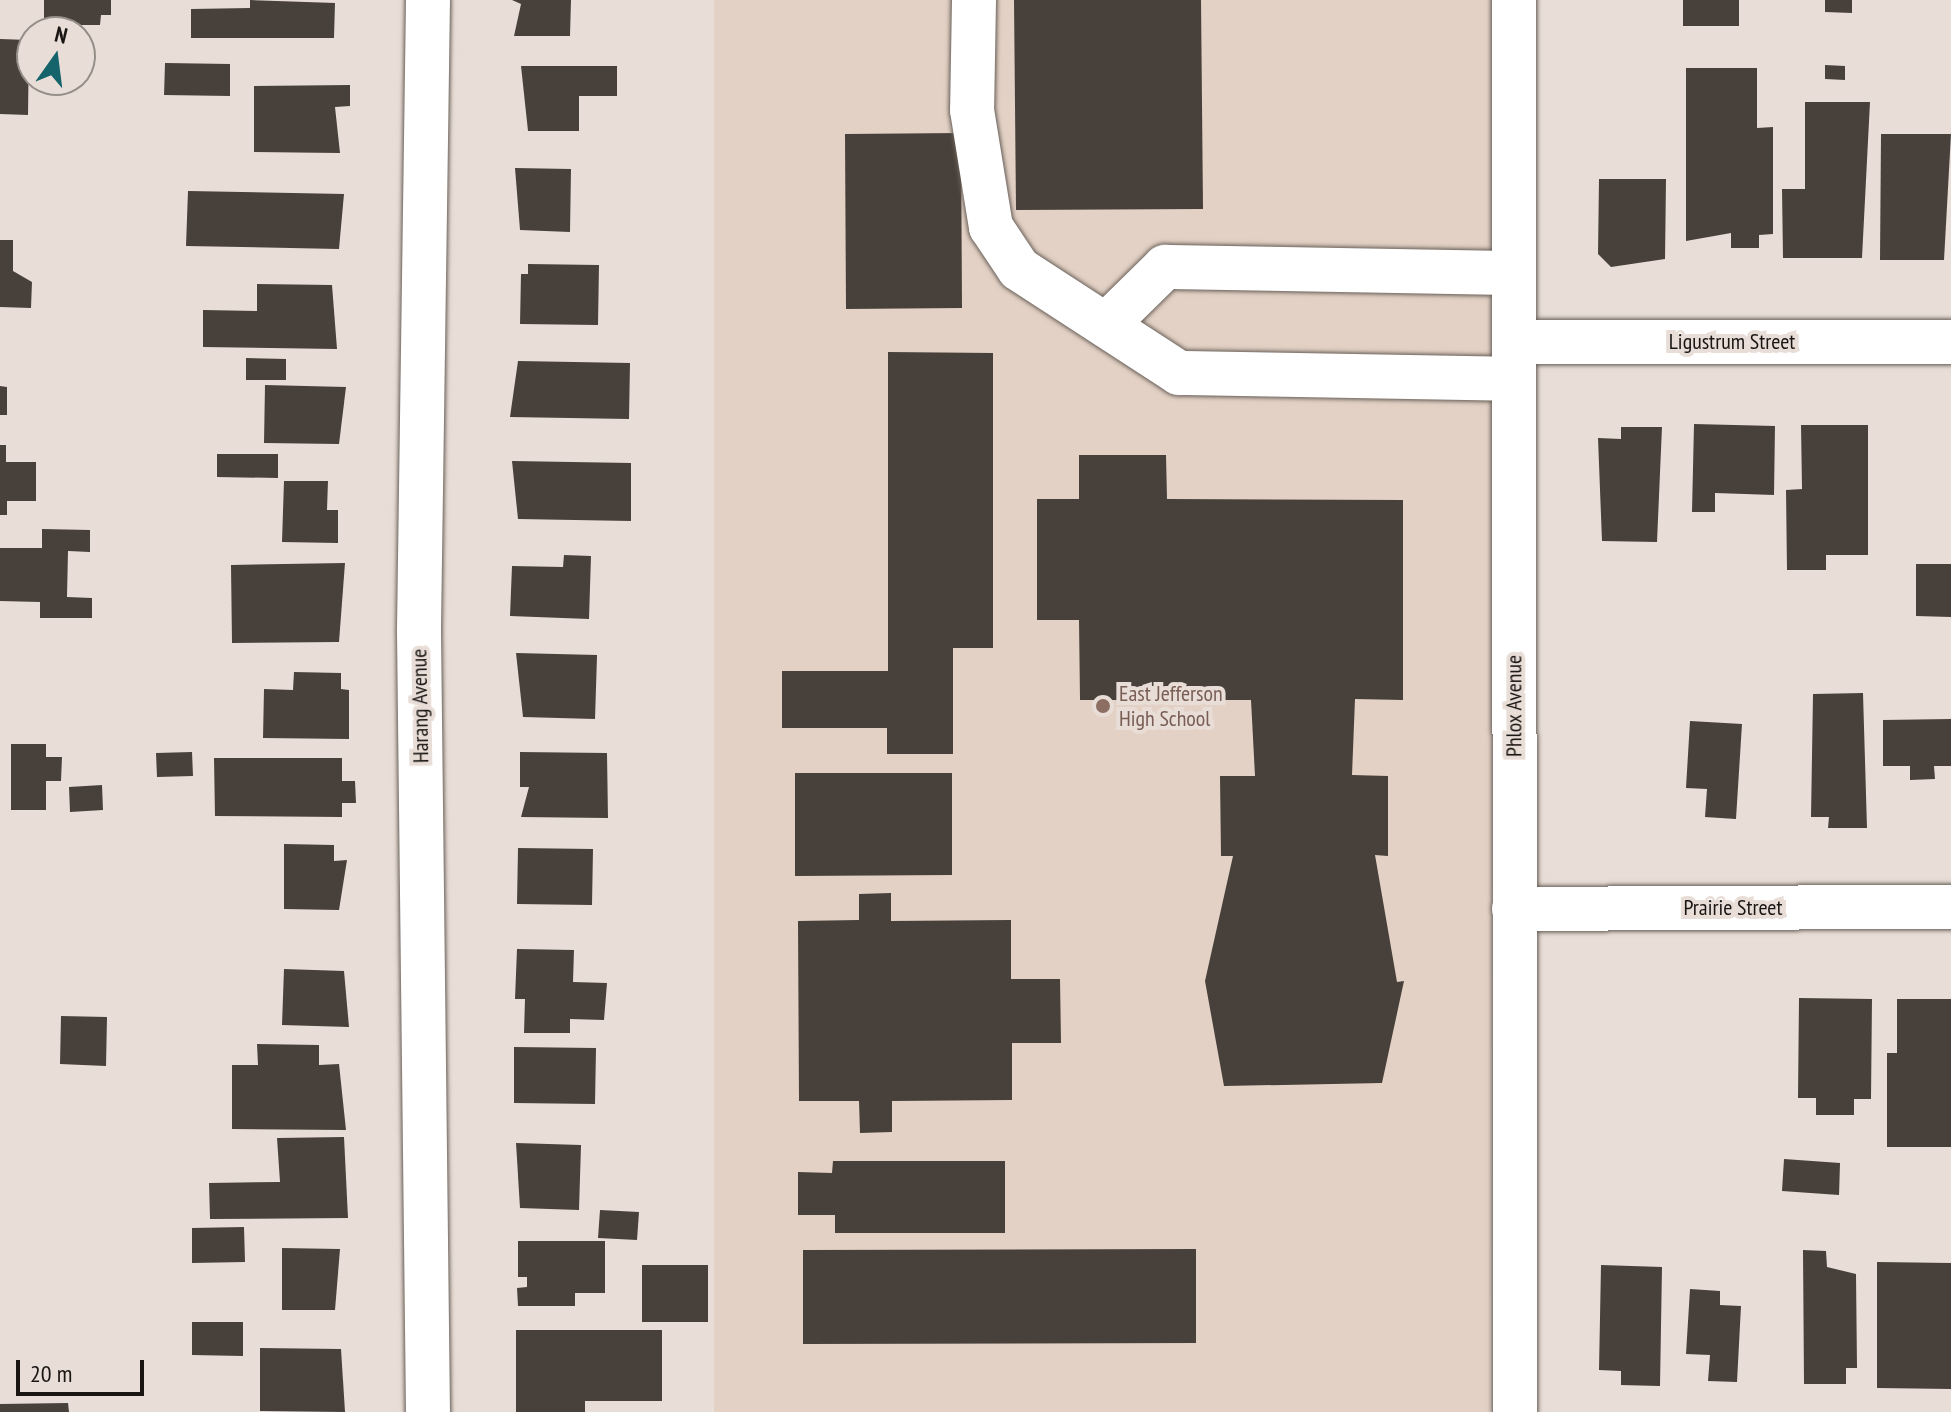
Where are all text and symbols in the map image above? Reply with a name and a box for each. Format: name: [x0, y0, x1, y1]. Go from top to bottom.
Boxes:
north arrow: [16, 16, 96, 96]
text: N: [52, 20, 70, 50]
street label: Ligustrum Street: [1669, 329, 1795, 355]
street label: Harang Avenue: [406, 648, 434, 764]
street label: Phlox Avenue: [1501, 654, 1527, 758]
place label: East Jefferson High School: [1119, 680, 1223, 732]
marker: East Jefferson High School: [1094, 697, 1112, 715]
street label: Prairie Street: [1683, 895, 1783, 921]
scale bar: [20, 1344, 148, 1394]
text: 20 m: [30, 1358, 72, 1389]

